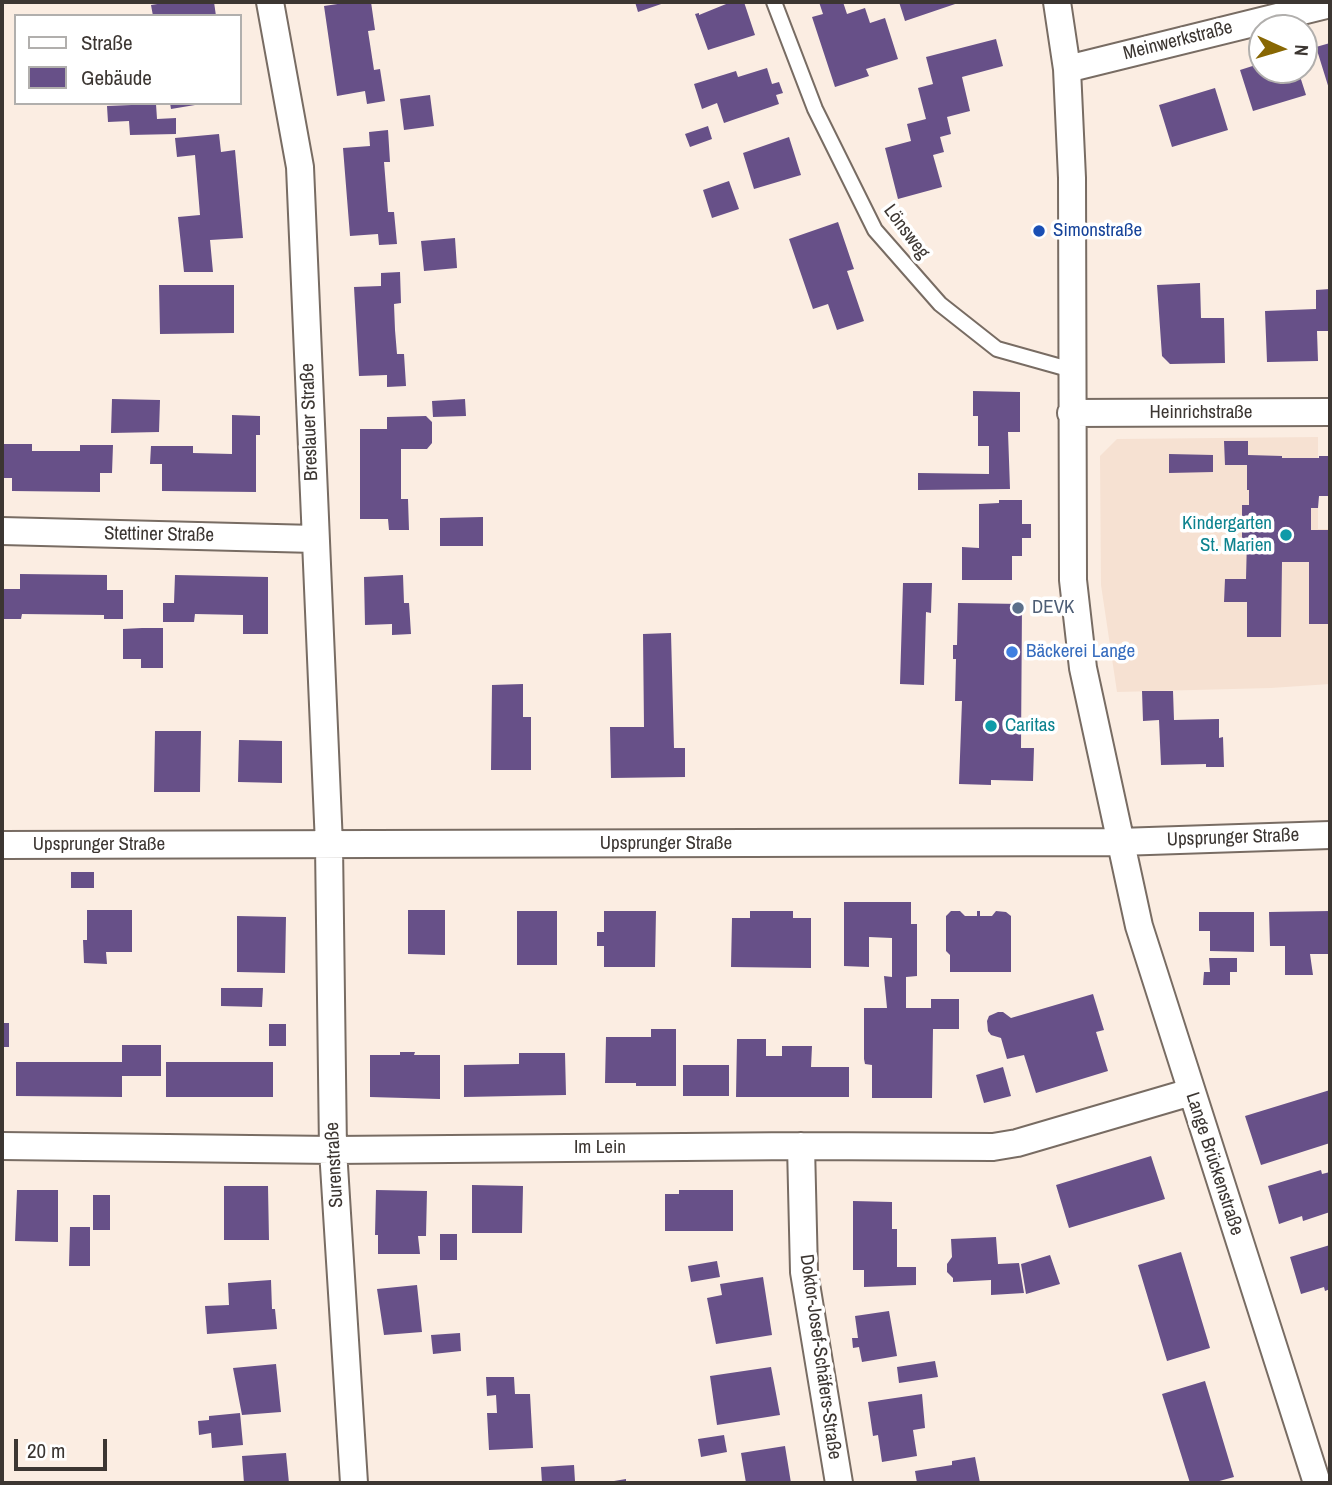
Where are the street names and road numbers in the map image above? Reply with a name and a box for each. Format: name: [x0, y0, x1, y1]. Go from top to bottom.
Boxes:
street label: Meinwerkstraße: [1121, 16, 1235, 66]
street label: Lönsweg: [878, 200, 934, 264]
street label: Breslauer Straße: [297, 363, 323, 481]
street label: Heinrichstraße: [1149, 402, 1253, 424]
street label: Stettiner Straße: [104, 523, 214, 547]
street label: Upsprunger Straße: [1166, 824, 1300, 852]
street label: Upsprunger Straße: [600, 833, 732, 855]
street label: Upsprunger Straße: [33, 834, 165, 856]
street label: Lange Brückenstraße: [1180, 1090, 1248, 1238]
street label: Surenstraße: [321, 1122, 349, 1208]
street label: Im Lein: [574, 1137, 626, 1159]
street label: Doktor-Josef-Schäfers-Straße: [794, 1253, 846, 1461]

